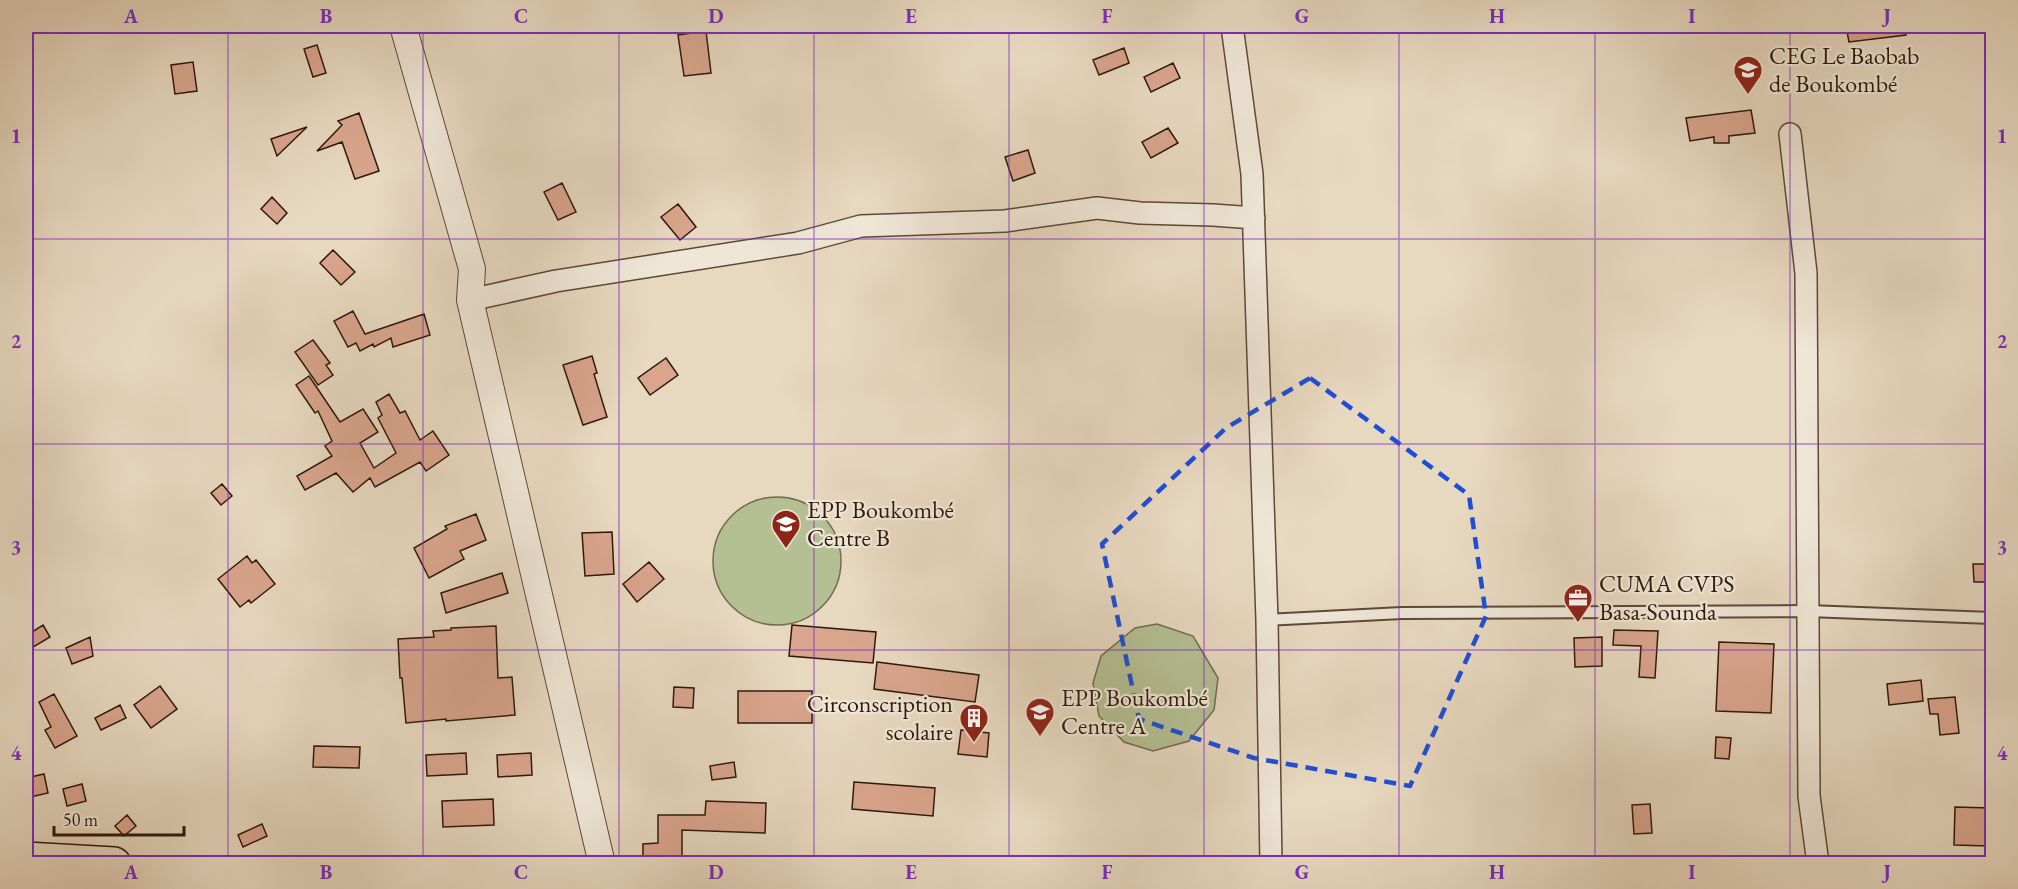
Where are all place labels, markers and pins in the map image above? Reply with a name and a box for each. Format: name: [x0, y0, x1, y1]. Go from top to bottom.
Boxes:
place label: CEG Le Baobab de Boukombé: [1769, 40, 1919, 99]
school or university icon: CEG Le Baobab de Boukombé: [1732, 54, 1764, 96]
place label: EPP Boukombé Centre B: [807, 494, 954, 553]
school or university icon: EPP Boukombé Centre B: [770, 508, 802, 550]
place label: CUMA CVPS Basa-Sounda: [1599, 568, 1734, 627]
office icon: CUMA CVPS Basa-Sounda: [1562, 582, 1594, 624]
place label: EPP Boukombé Centre A: [1061, 682, 1208, 741]
place label: Circonscription scolaire: [807, 688, 953, 747]
school or university icon: EPP Boukombé Centre A: [1024, 696, 1056, 738]
building icon: Circonscription scolaire: [958, 702, 990, 744]

